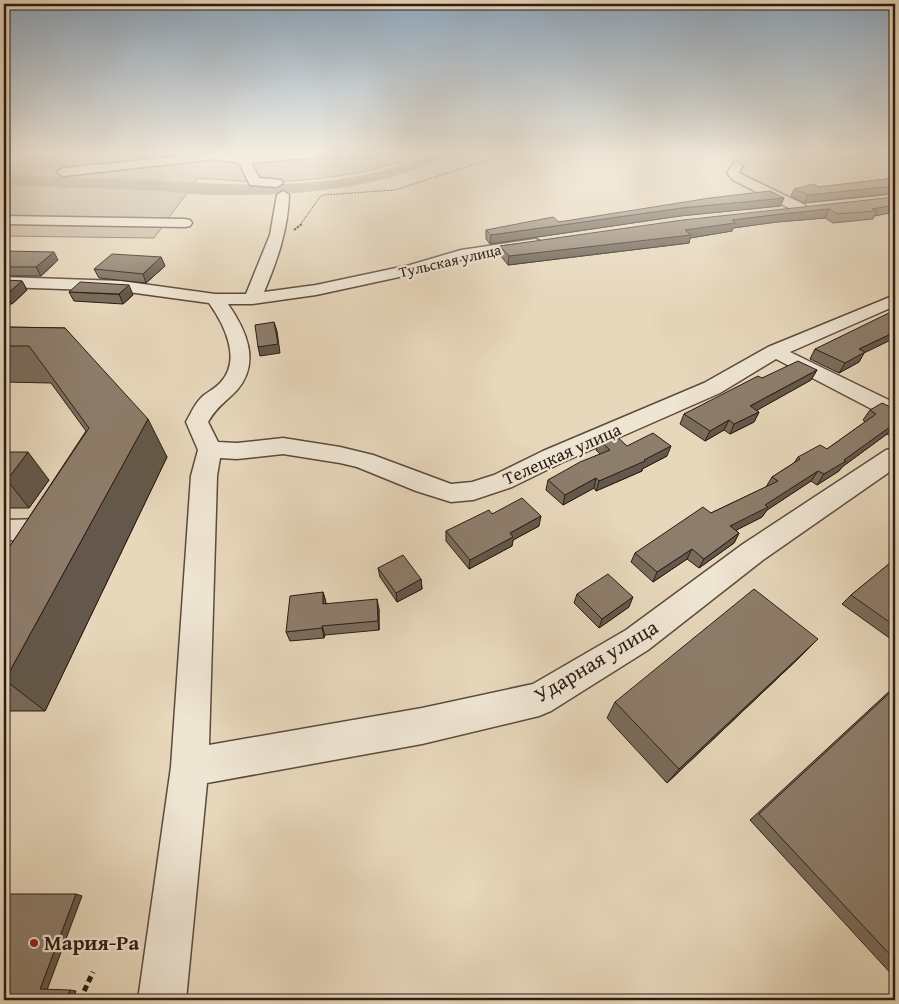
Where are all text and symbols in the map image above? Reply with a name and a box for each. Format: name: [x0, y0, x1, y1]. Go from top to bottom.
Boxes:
street label: Тульская улица: [397, 238, 504, 282]
street label: Телецкая улица: [498, 415, 626, 492]
street label: Ударная улица: [528, 611, 664, 710]
place label: Мария-Ра: [44, 927, 140, 958]
marker: Мария-Ра: [28, 937, 40, 949]

